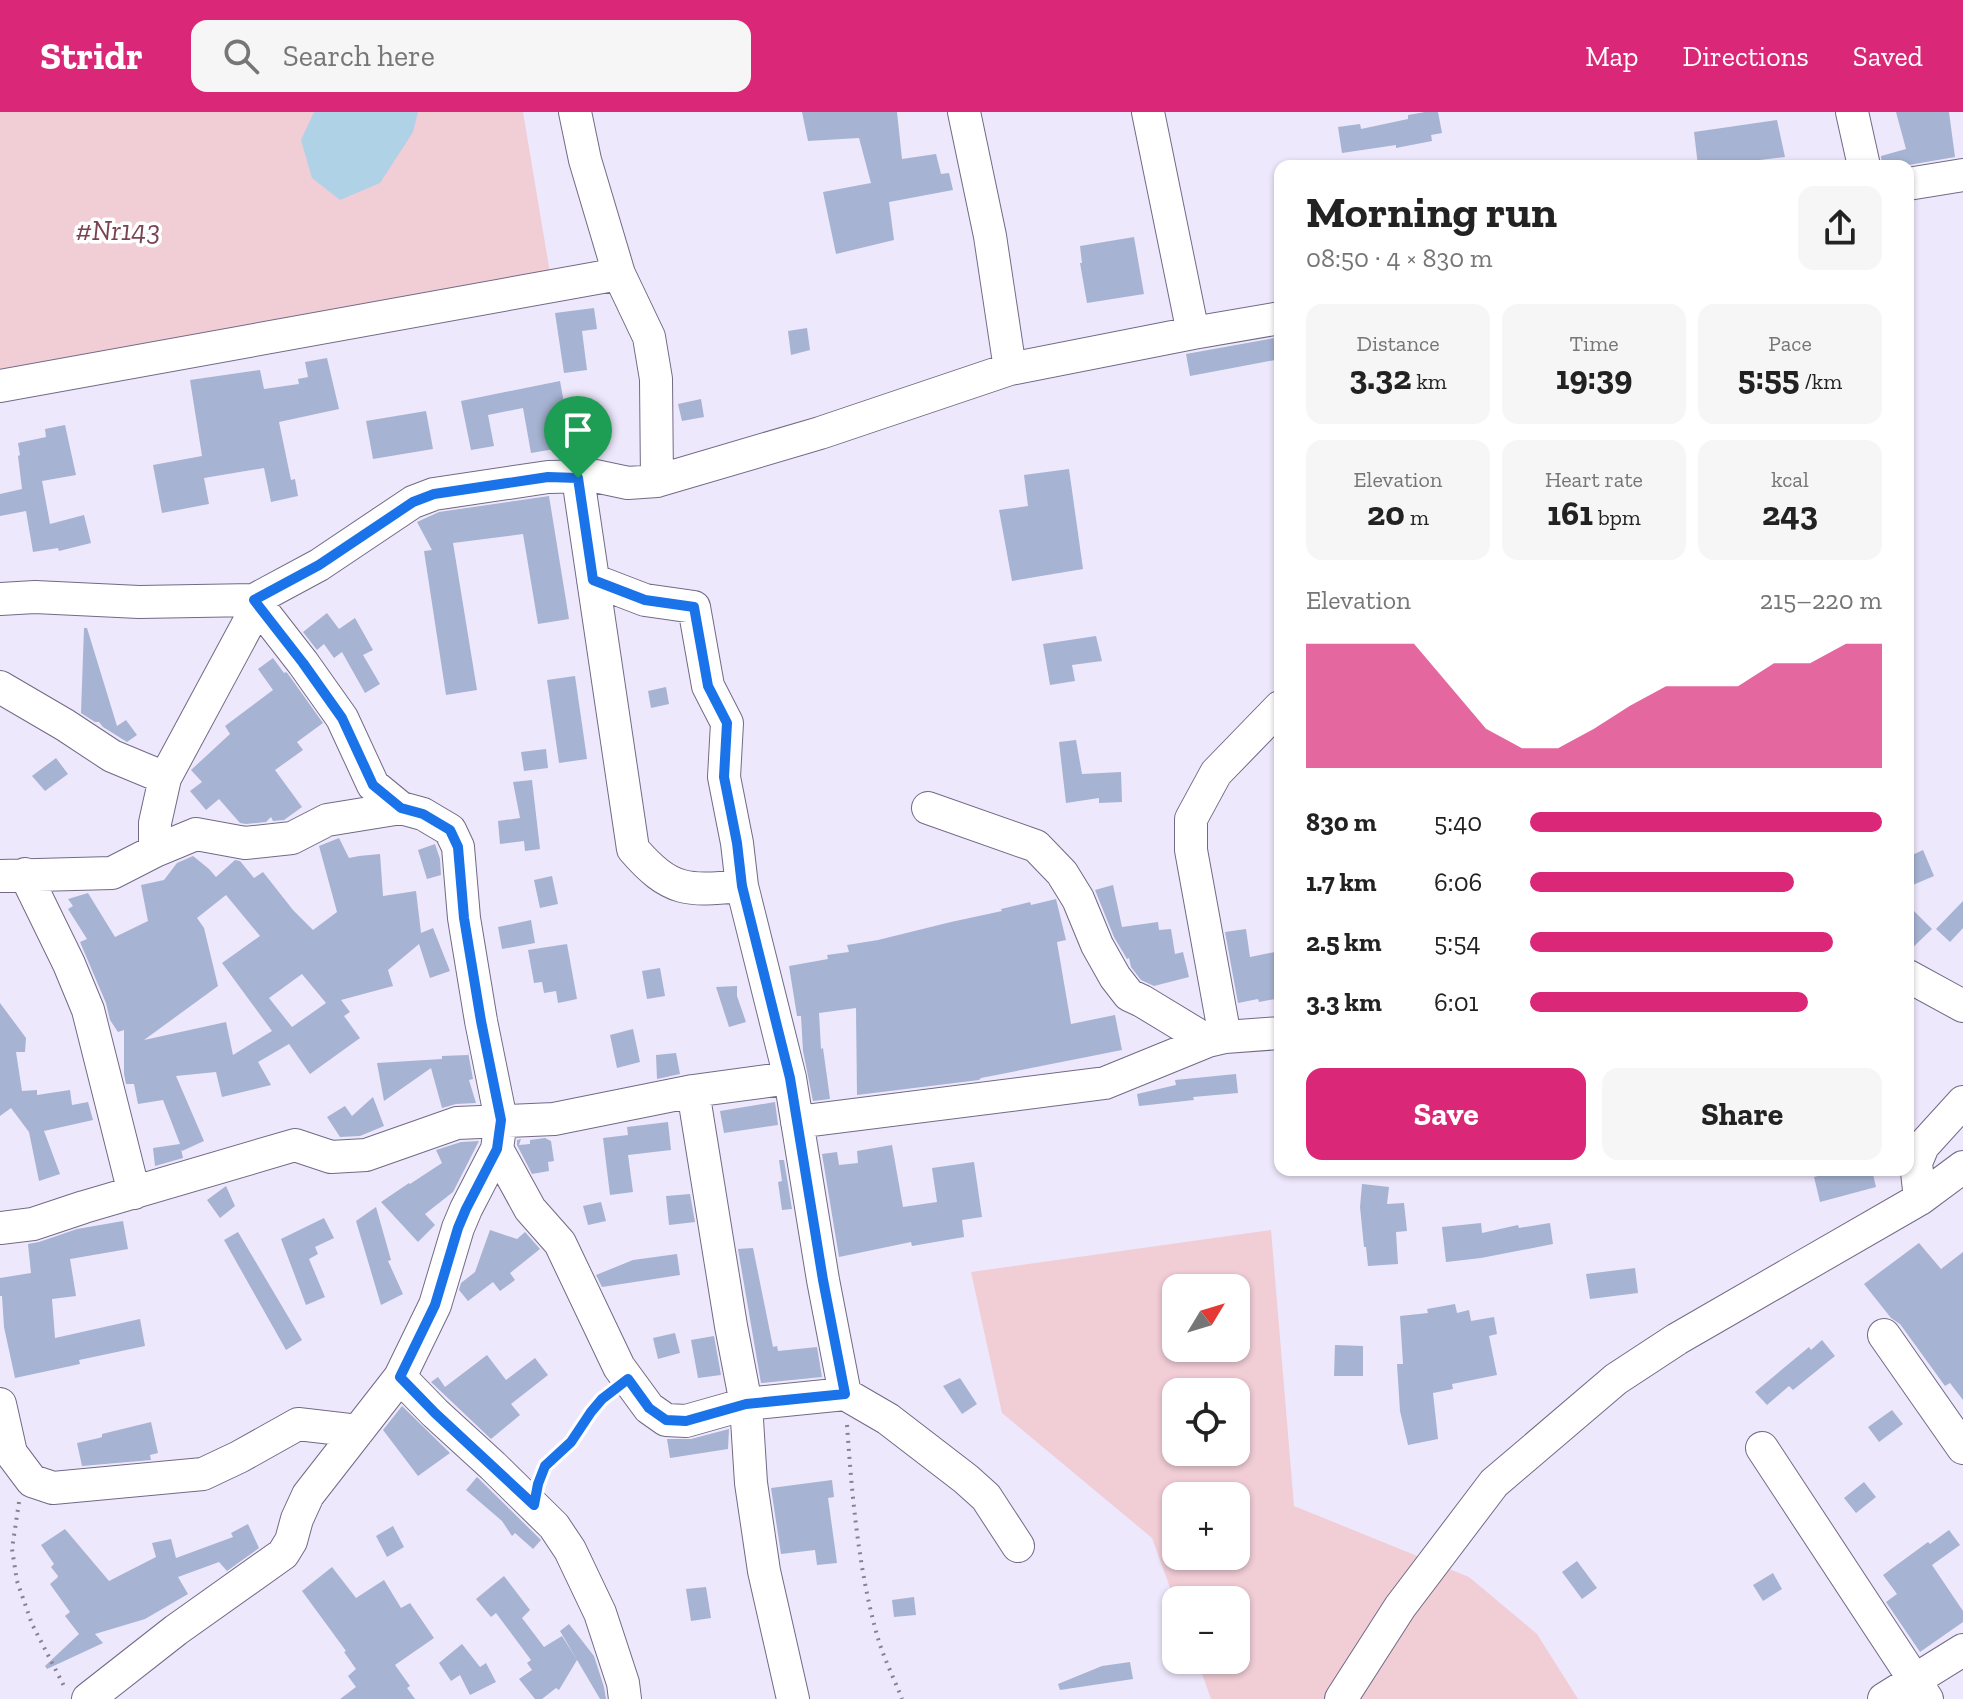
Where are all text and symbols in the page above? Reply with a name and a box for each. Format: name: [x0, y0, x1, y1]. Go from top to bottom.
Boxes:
search box: [191, 20, 751, 92]
text: Stridr: [40, 33, 143, 79]
icon: search: [219, 34, 263, 78]
text: Search here: [283, 38, 435, 74]
text: Map: [1585, 40, 1638, 73]
text: Directions: [1682, 40, 1809, 73]
text: Saved: [1853, 40, 1923, 73]
text: Morning run: [1306, 185, 1557, 238]
button: share: [1798, 186, 1882, 270]
park label: #Nr143: [76, 214, 160, 247]
text: 08:50 · 4 × 830 m: [1306, 242, 1493, 274]
text: Distance: [1356, 330, 1440, 357]
text: Time: [1569, 330, 1619, 357]
text: Pace: [1768, 330, 1812, 357]
text: 3.32: [1349, 357, 1411, 398]
text: 19:39: [1556, 357, 1632, 398]
text: 5:55: [1738, 357, 1799, 398]
text: km: [1411, 368, 1447, 395]
text: /km: [1799, 368, 1842, 395]
pin: [544, 396, 612, 478]
icon: arrive: [556, 408, 600, 452]
text: Elevation: [1354, 466, 1442, 493]
text: Heart rate: [1545, 466, 1643, 493]
text: kcal: [1771, 466, 1809, 493]
text: 20: [1367, 493, 1405, 534]
text: 161: [1547, 493, 1593, 534]
text: 243: [1762, 493, 1818, 534]
text: m: [1405, 504, 1429, 531]
text: bpm: [1593, 504, 1641, 531]
text: Elevation: [1306, 584, 1411, 616]
text: 215–220 m: [1760, 584, 1882, 616]
text: 830 m: [1306, 806, 1377, 838]
text: 5:40: [1434, 806, 1482, 838]
text: 1.7 km: [1306, 866, 1377, 898]
text: 6:06: [1434, 866, 1482, 898]
text: 2.5 km: [1306, 926, 1381, 958]
text: 5:54: [1434, 926, 1480, 958]
text: 3.3 km: [1306, 986, 1382, 1018]
text: 6:01: [1434, 986, 1479, 1018]
button: Save: [1306, 1068, 1586, 1160]
button: Share: [1602, 1068, 1882, 1160]
north arrow: [1162, 1274, 1250, 1362]
map controls: [1162, 1274, 1250, 1674]
button: locate: [1162, 1378, 1250, 1466]
button: +: [1162, 1482, 1250, 1570]
button: −: [1162, 1586, 1250, 1674]

